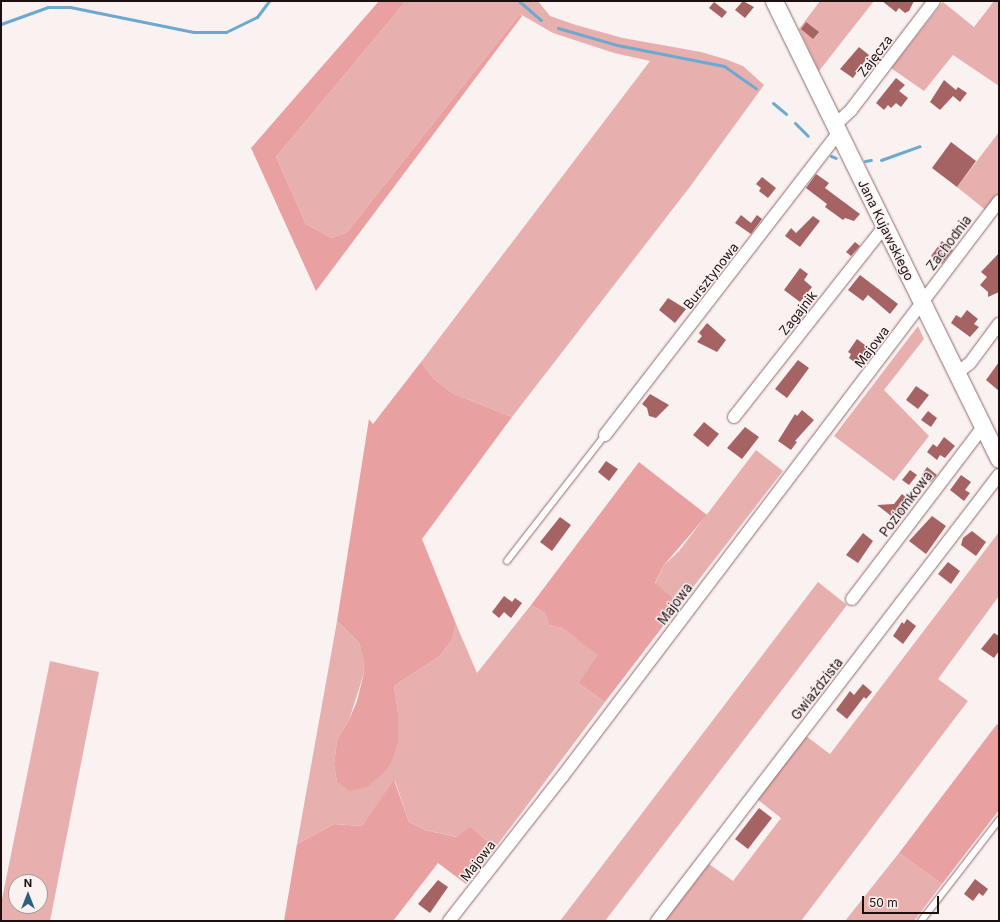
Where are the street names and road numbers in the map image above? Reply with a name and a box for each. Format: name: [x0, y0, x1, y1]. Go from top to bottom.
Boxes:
street label: Zajęcza: [854, 32, 896, 80]
street label: Jana Kujawskiego: [855, 177, 917, 283]
street label: Zachodnia: [923, 213, 975, 273]
street label: Bursztynowa: [680, 240, 742, 312]
street label: Zagajnik: [776, 288, 820, 338]
street label: Majowa: [851, 323, 893, 371]
street label: Poziomkowa: [876, 468, 936, 540]
street label: Majowa: [654, 580, 696, 628]
street label: Gwiaździsta: [788, 655, 846, 723]
street label: Majowa: [457, 837, 499, 885]

